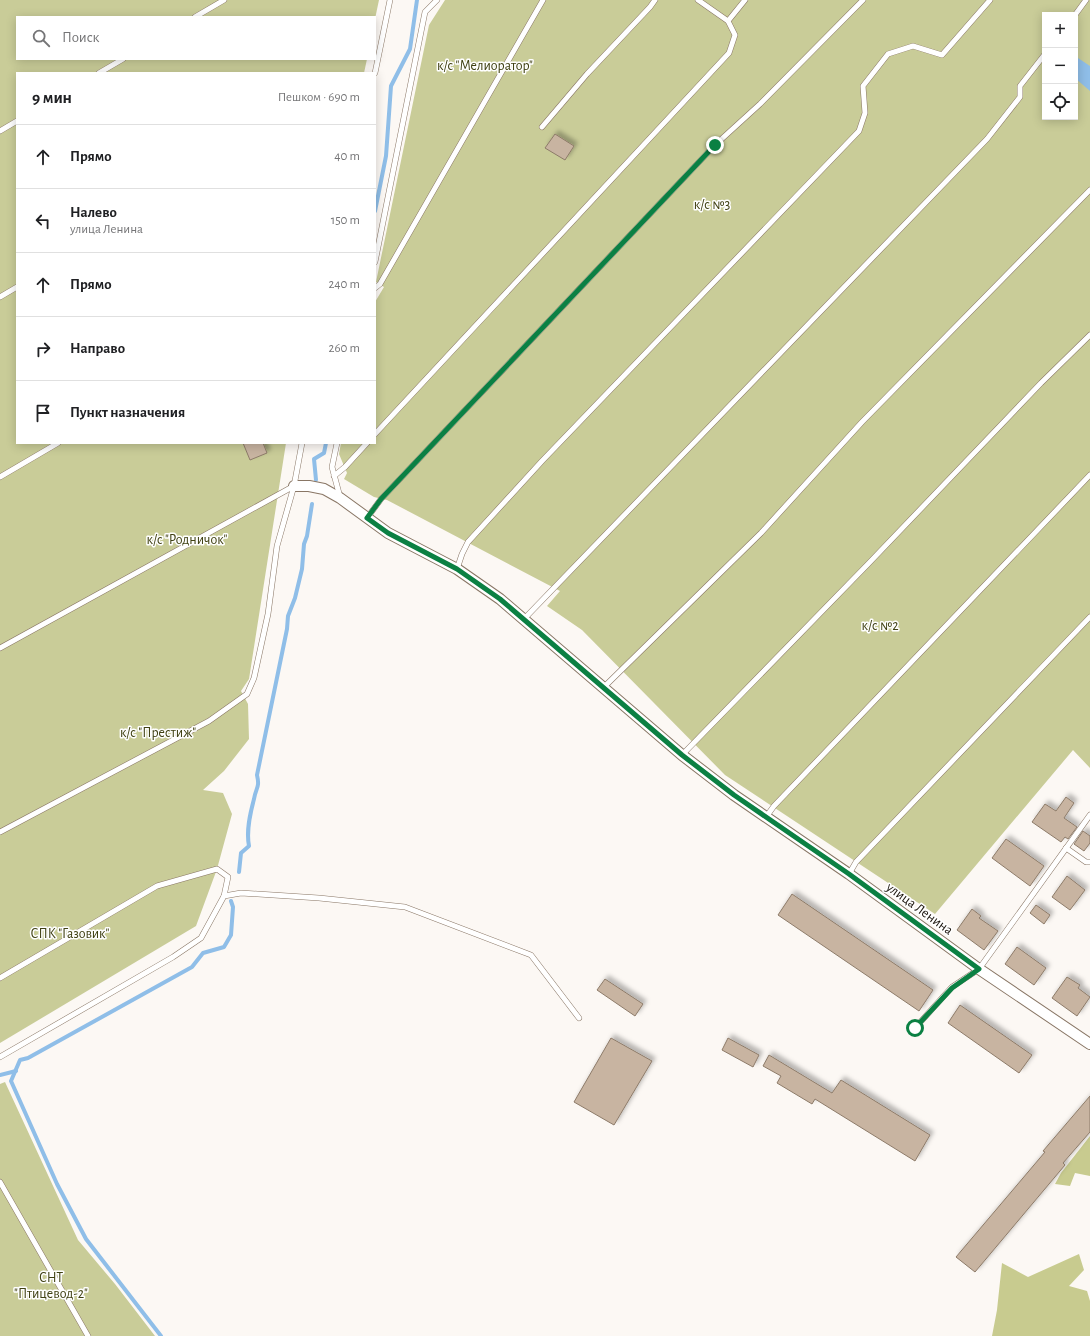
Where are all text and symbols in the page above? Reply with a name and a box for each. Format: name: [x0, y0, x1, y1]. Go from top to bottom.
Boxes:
map controls: [1042, 12, 1078, 120]
button: +: [1042, 12, 1078, 48]
search box: [16, 16, 376, 60]
icon: search: [30, 27, 52, 49]
text: Поиск: [62, 30, 100, 45]
button: −: [1042, 48, 1078, 84]
park label: к/с "Мелиоратор": [437, 59, 533, 73]
button: locate: [1042, 84, 1078, 120]
text: 9 мин: [32, 89, 72, 106]
text: Пешком · 690 m: [278, 91, 360, 104]
route end: [706, 136, 724, 154]
icon: ahead: [32, 146, 54, 168]
text: Прямо: [70, 149, 112, 164]
text: 40 m: [334, 150, 360, 163]
park label: к/с №3: [694, 198, 730, 212]
text: Налево: [70, 205, 117, 220]
icon: left: [32, 210, 54, 232]
text: 150 m: [331, 214, 360, 227]
text: улица Ленина: [70, 223, 143, 236]
icon: ahead: [32, 274, 54, 296]
text: Прямо: [70, 277, 112, 292]
text: 240 m: [328, 278, 360, 291]
icon: right: [32, 338, 54, 360]
text: Направо: [70, 341, 125, 356]
text: 260 m: [329, 342, 360, 355]
icon: arrive: [32, 402, 54, 424]
text: Пункт назначения: [70, 405, 185, 420]
park label: к/с "Родничок": [146, 533, 228, 547]
park label: к/с №2: [861, 619, 899, 633]
park label: к/с "Престиж": [120, 726, 196, 740]
street label: улица Ленина: [883, 879, 956, 938]
park label: СПК "Газовик": [31, 927, 110, 941]
route start: [906, 1019, 924, 1037]
park label: СНТ "Птицевод-2": [14, 1271, 88, 1301]

